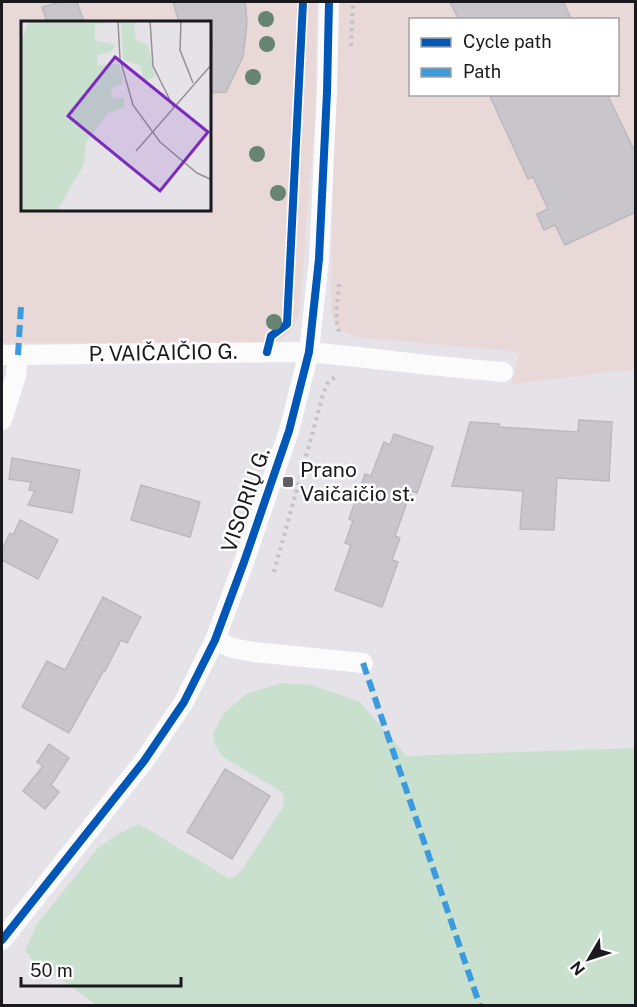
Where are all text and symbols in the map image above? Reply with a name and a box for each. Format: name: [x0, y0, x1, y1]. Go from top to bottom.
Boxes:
legend: [409, 18, 619, 96]
inset map: [21, 21, 212, 212]
text: Cycle path: [463, 31, 552, 52]
text: Path: [463, 61, 501, 82]
street label: P. VAIČAIČIO G.: [88, 339, 238, 366]
street label: VISORIŲ G.: [216, 444, 275, 556]
place label: Prano Vaičaičio st.: [300, 457, 415, 506]
marker: Prano Vaičaičio st.: [281, 475, 295, 489]
north arrow: [559, 929, 619, 989]
scale bar: [21, 950, 182, 988]
text: N: [566, 957, 589, 979]
text: 50 m: [30, 960, 73, 981]

